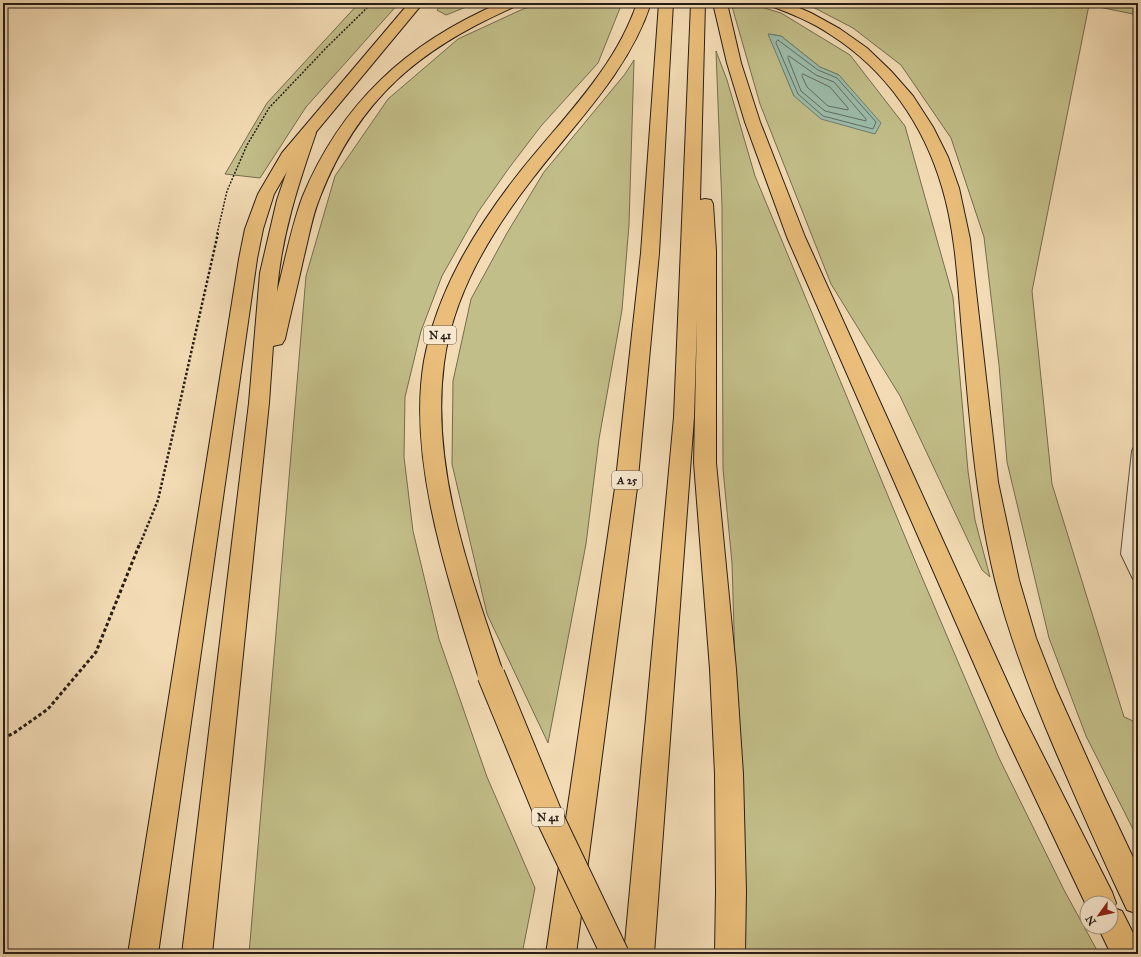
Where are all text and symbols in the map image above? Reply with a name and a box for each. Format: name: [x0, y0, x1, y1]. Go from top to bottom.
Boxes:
road number: N 41: [424, 326, 456, 344]
road number: A 25: [612, 471, 642, 489]
road number: N 41: [532, 808, 564, 826]
north arrow: [1079, 895, 1119, 935]
text: N: [1083, 912, 1099, 928]

